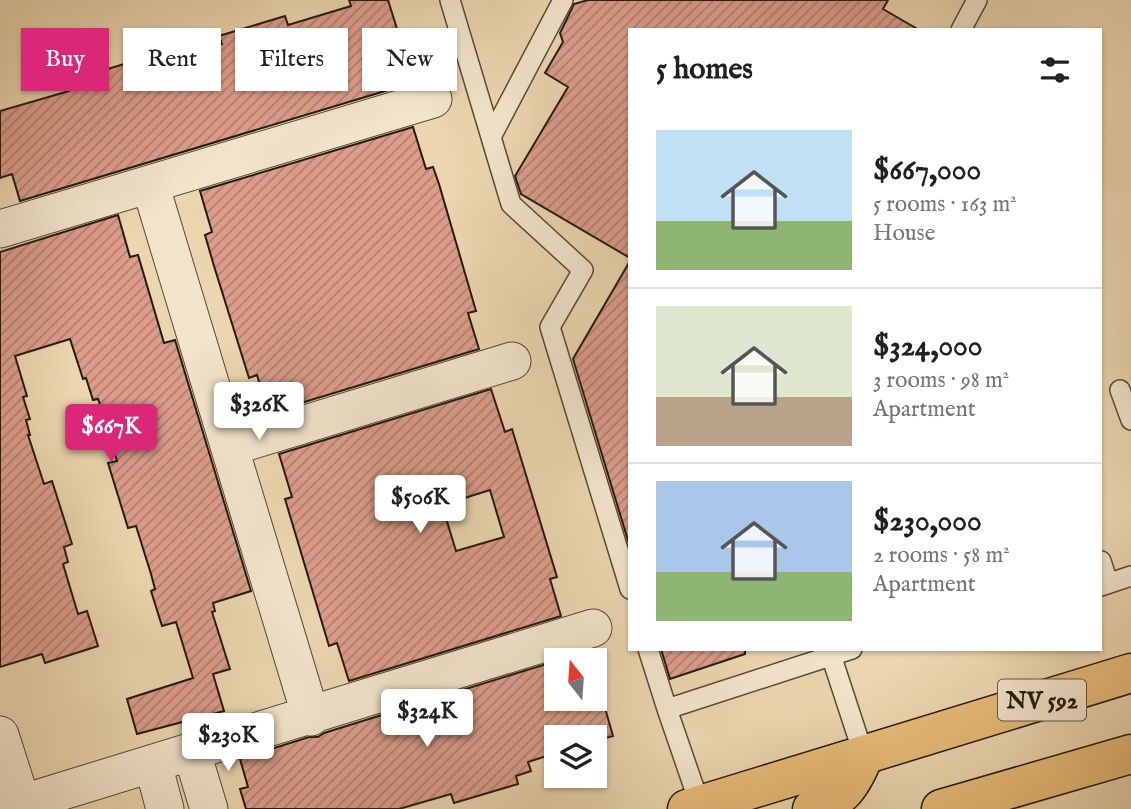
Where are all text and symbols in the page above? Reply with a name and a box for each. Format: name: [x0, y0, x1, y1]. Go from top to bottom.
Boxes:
chip: Buy: [21, 28, 109, 91]
chip: Rent: [123, 28, 221, 91]
chip: Filters: [235, 28, 348, 91]
chip: New: [362, 28, 457, 91]
text: 5 homes: [656, 51, 753, 89]
icon: filters: [1036, 51, 1074, 89]
text: $667,000: [873, 152, 981, 190]
icon: home: [712, 158, 796, 242]
text: 5 rooms · 163 m²: [873, 190, 1017, 219]
text: House: [873, 219, 935, 248]
text: $324,000: [873, 328, 983, 366]
icon: home: [712, 334, 796, 418]
text: 3 rooms · 98 m²: [873, 366, 1009, 395]
pin: $326K: [210, 382, 308, 442]
text: $326K: [230, 390, 288, 419]
text: Apartment: [873, 395, 976, 424]
pin: $667K: [62, 405, 160, 464]
text: $667K: [81, 412, 141, 441]
pin: $506K: [371, 476, 469, 535]
text: $506K: [391, 483, 449, 512]
text: $230,000: [873, 503, 982, 541]
icon: home: [712, 509, 796, 593]
text: 2 rooms · 58 m²: [873, 541, 1010, 570]
text: Apartment: [873, 570, 976, 599]
north arrow: [544, 648, 607, 710]
map controls: [544, 648, 607, 788]
road number: NV 592: [998, 680, 1086, 720]
pin: $324K: [378, 690, 476, 749]
text: $324K: [397, 697, 457, 726]
pin: $230K: [179, 714, 277, 773]
text: $230K: [198, 721, 258, 750]
button: layers: [544, 725, 607, 788]

